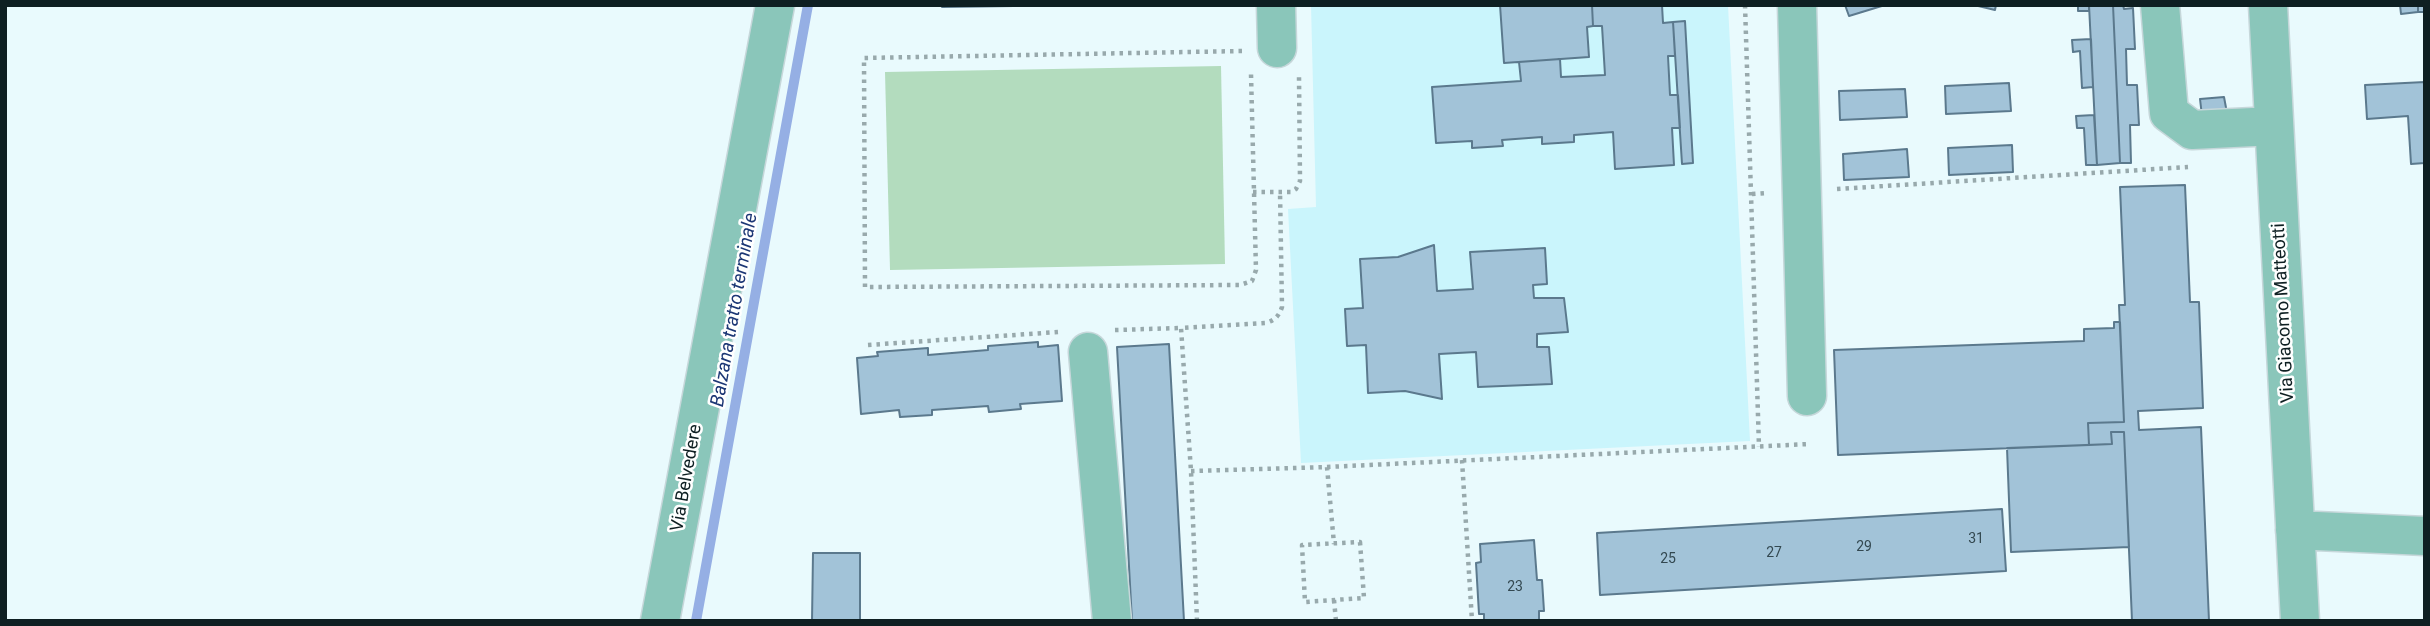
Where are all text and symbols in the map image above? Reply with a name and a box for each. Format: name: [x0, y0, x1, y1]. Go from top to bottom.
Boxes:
water label: Balzana tratto terminale: [707, 211, 763, 409]
street label: Via Giacomo Matteotti: [2269, 223, 2299, 403]
street label: Via Belvedere: [667, 423, 707, 533]
house number: 31: [1968, 531, 1984, 547]
house number: 29: [1856, 539, 1872, 555]
house number: 27: [1766, 545, 1782, 561]
house number: 25: [1660, 551, 1676, 567]
house number: 23: [1507, 579, 1523, 595]

